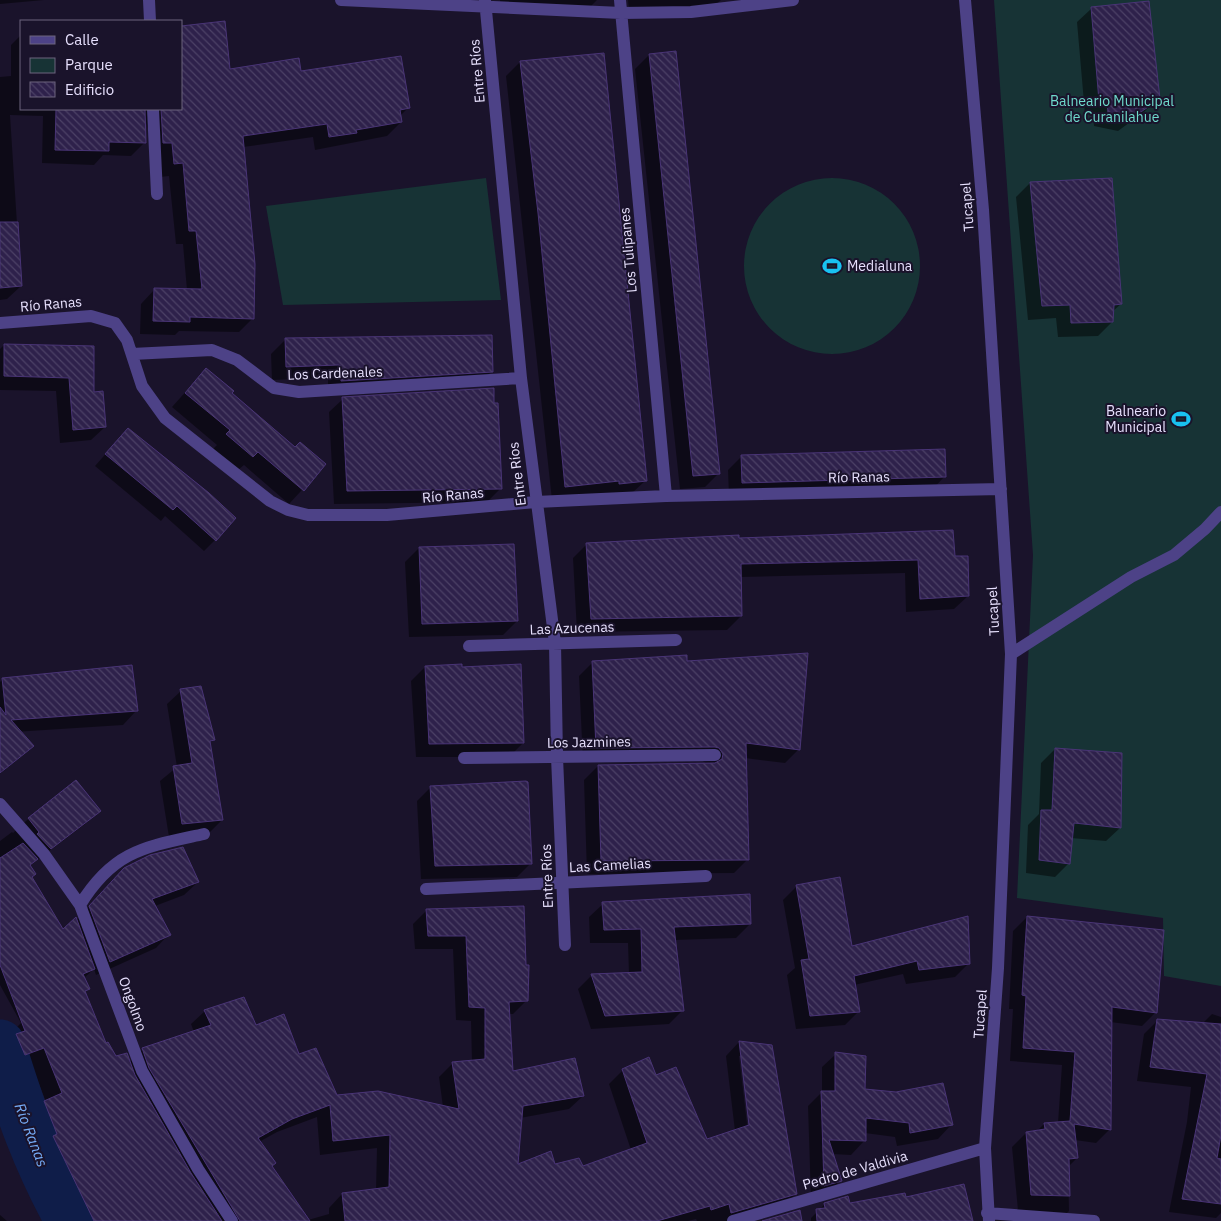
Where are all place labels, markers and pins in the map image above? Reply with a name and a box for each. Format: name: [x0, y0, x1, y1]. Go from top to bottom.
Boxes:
sports icon: Medialuna: [821, 255, 843, 277]
place label: Medialuna: [847, 257, 913, 275]
place label: Balneario Municipal: [1105, 402, 1166, 436]
sports icon: Balneario Municipal: [1170, 408, 1192, 430]

